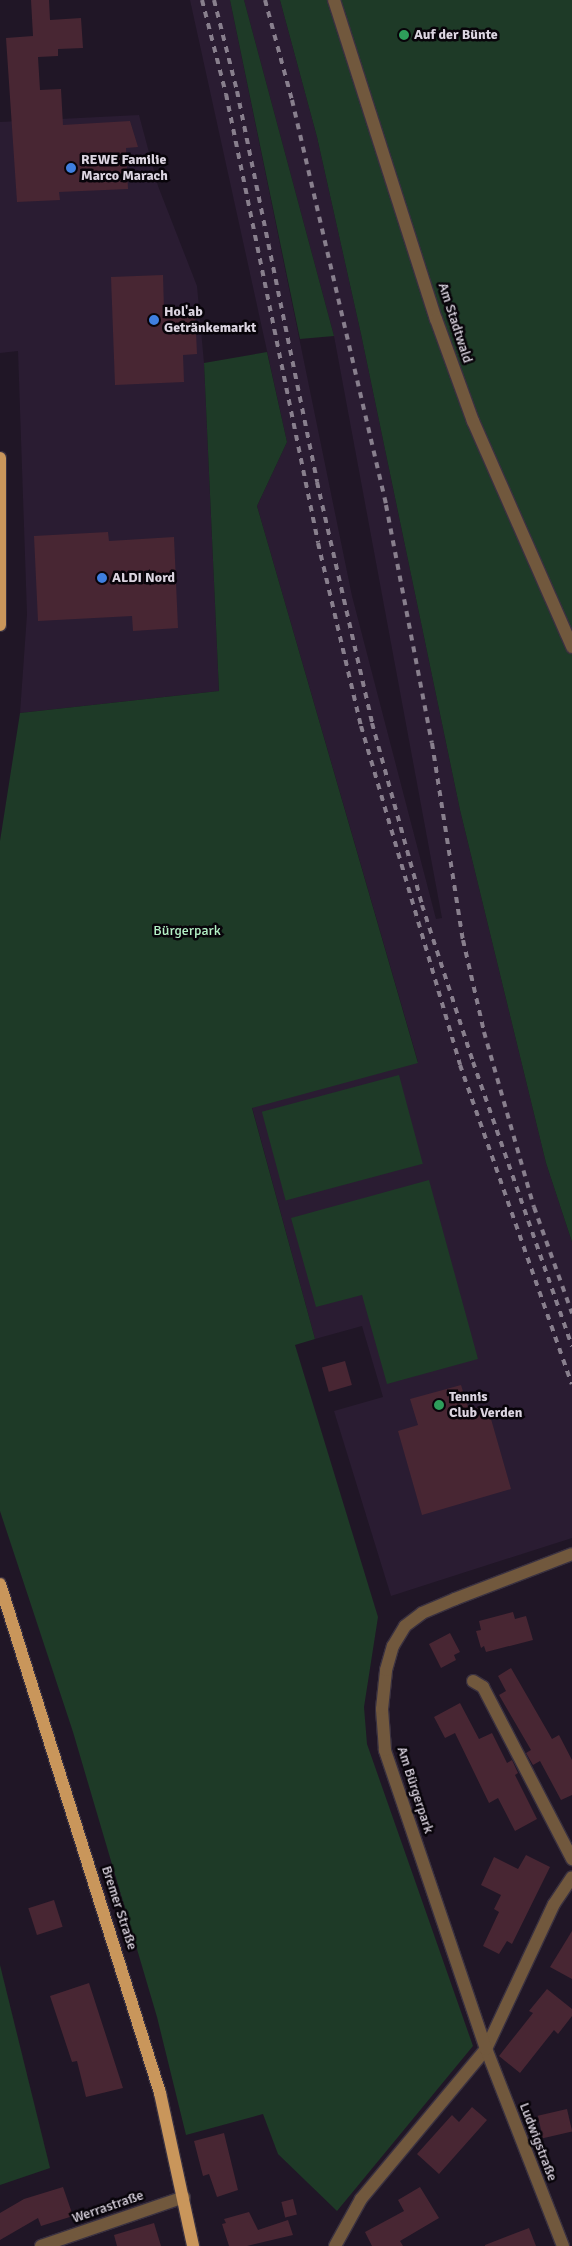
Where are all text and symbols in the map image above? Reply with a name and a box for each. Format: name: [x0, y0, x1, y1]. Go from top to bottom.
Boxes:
place label: Auf der Bünte: [414, 27, 498, 43]
marker: Auf der Bünte: [398, 29, 410, 41]
place label: REWE Familie Marco Marach: [81, 152, 168, 184]
marker: REWE Familie Marco Marach: [65, 162, 77, 174]
street label: Am Stadtwald: [434, 281, 476, 365]
place label: Hol'ab Getränkemarkt: [164, 304, 256, 336]
marker: Hol'ab Getränkemarkt: [148, 314, 160, 326]
place label: ALDI Nord: [112, 570, 175, 586]
marker: ALDI Nord: [96, 572, 108, 584]
park label: Bürgerpark: [153, 923, 221, 939]
place label: Tennis Club Verden: [449, 1389, 522, 1421]
marker: Tennis Club Verden: [433, 1399, 445, 1411]
street label: Am Bürgerpark: [393, 1745, 437, 1835]
street label: Bremer Straße: [98, 1864, 140, 1952]
street label: Ludwigstraße: [515, 2100, 561, 2184]
street label: Werrastraße: [70, 2187, 146, 2227]

